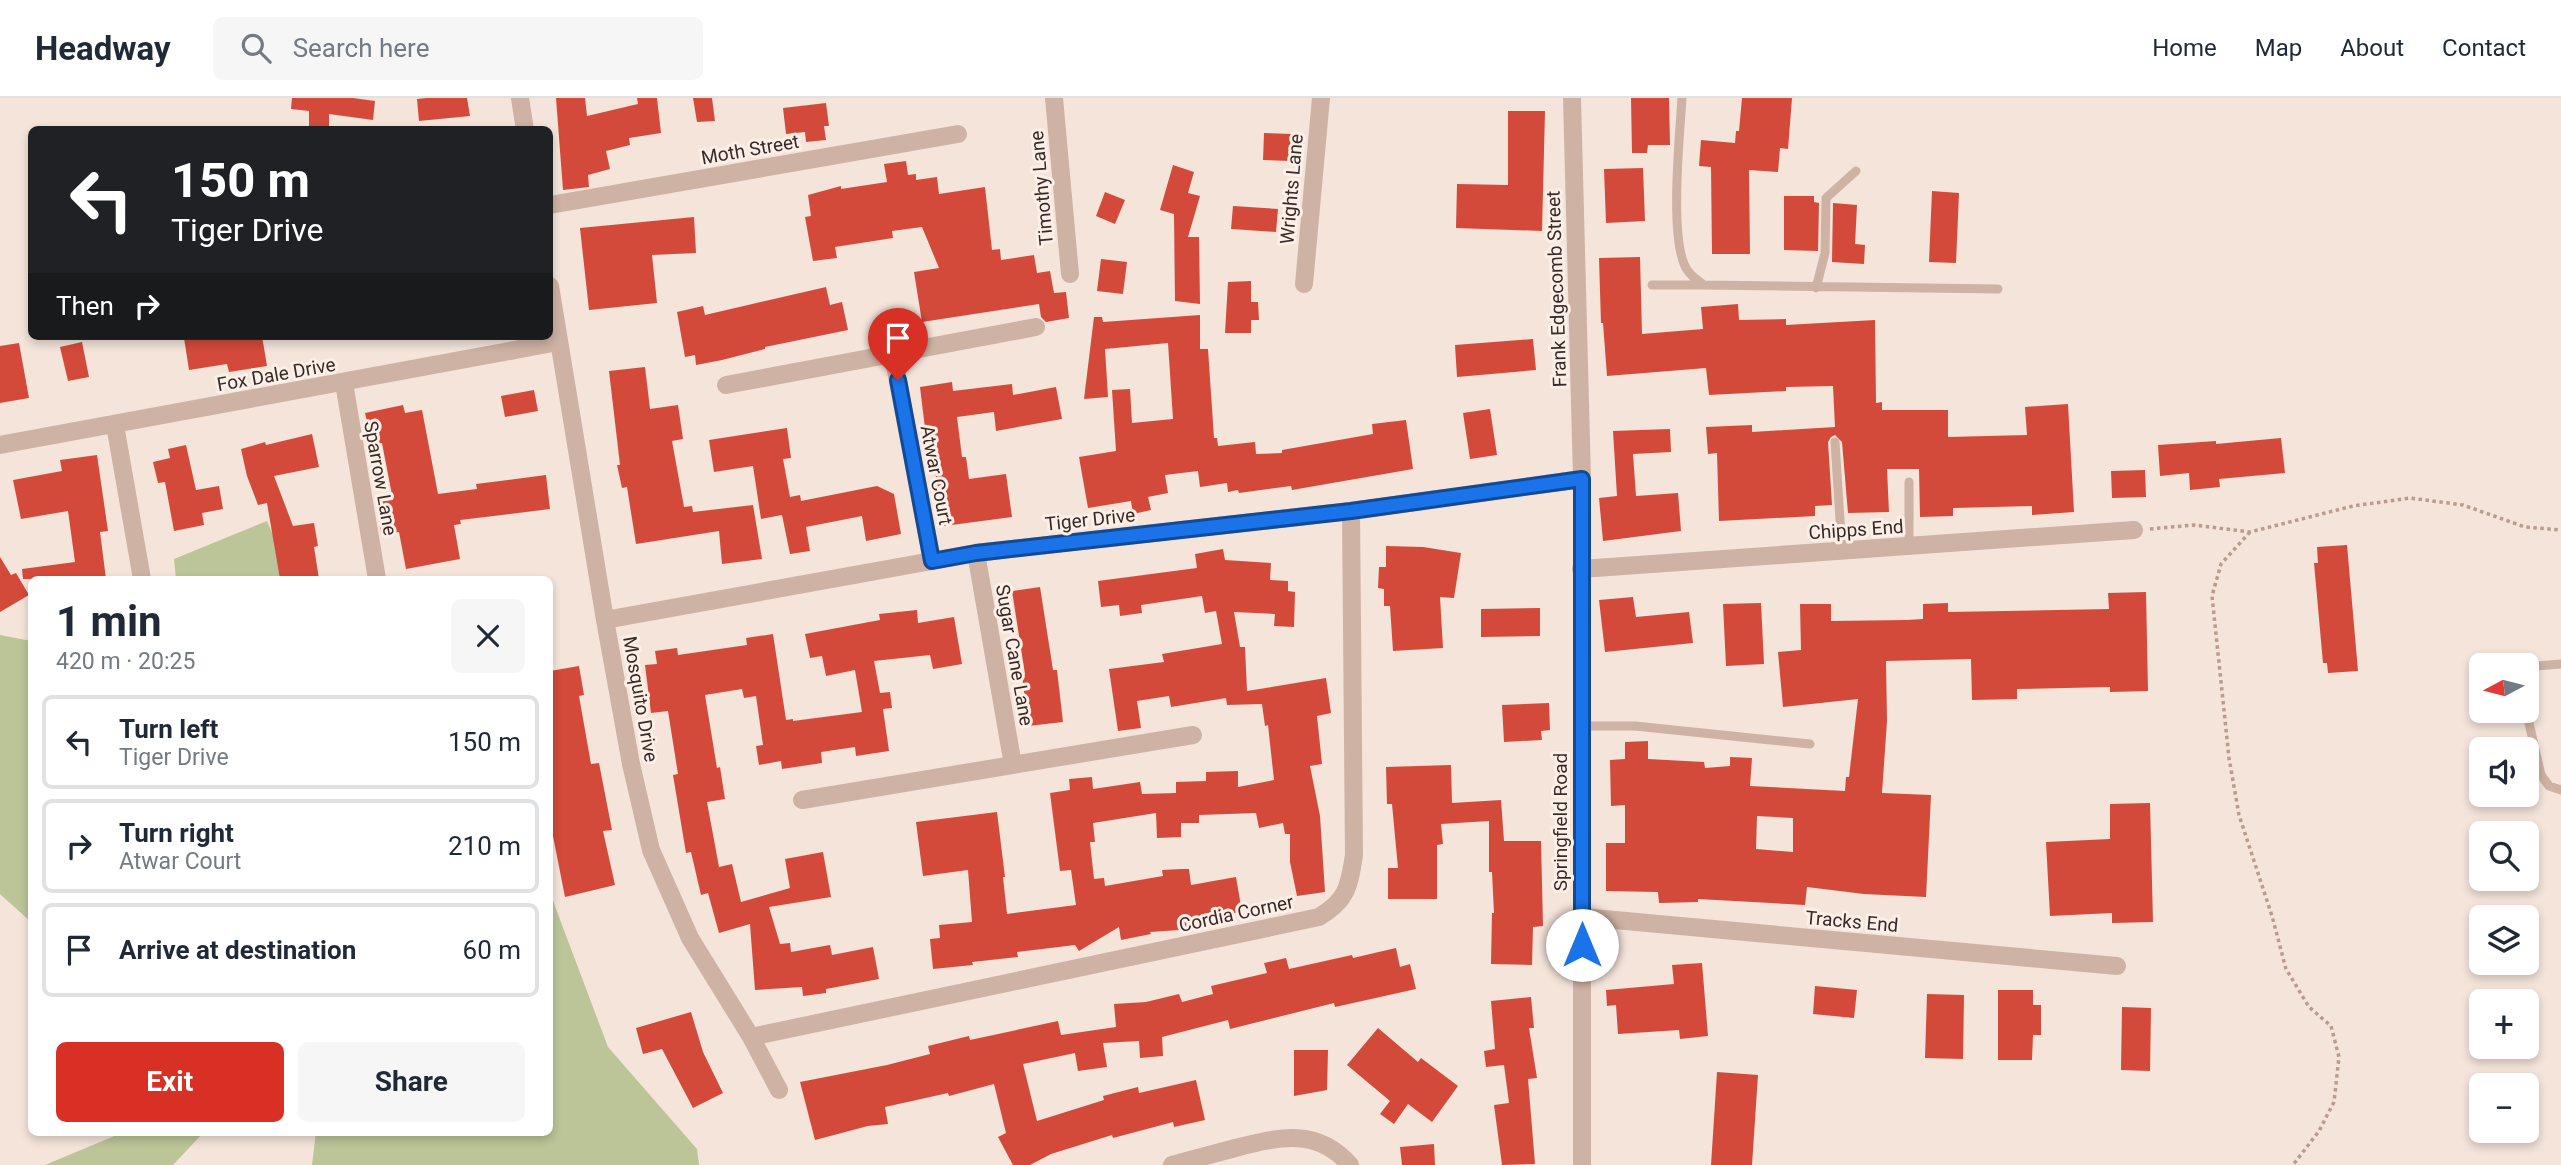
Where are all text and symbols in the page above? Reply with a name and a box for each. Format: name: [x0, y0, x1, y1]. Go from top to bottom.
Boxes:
search box: [213, 17, 703, 80]
text: Headway: [35, 29, 171, 68]
icon: search: [237, 29, 275, 67]
text: Search here: [293, 33, 429, 63]
text: Home: [2152, 34, 2217, 62]
text: Map: [2255, 34, 2302, 62]
text: About: [2340, 34, 2404, 62]
text: Contact: [2442, 34, 2526, 62]
street label: Moth Street: [699, 130, 801, 169]
street label: Timothy Lane: [1025, 130, 1058, 246]
street label: Wrights Lane: [1275, 133, 1308, 245]
text: 150 m: [171, 152, 310, 209]
icon: left: [56, 154, 147, 245]
street label: Frank Edgecomb Street: [1542, 190, 1571, 388]
text: Tiger Drive: [171, 211, 323, 249]
icon: right: [128, 287, 166, 325]
text: Then: [56, 291, 114, 321]
pin: [868, 308, 928, 380]
icon: arrive: [879, 319, 917, 357]
street label: Fox Dale Drive: [215, 353, 337, 396]
street label: Sparrow Lane: [359, 419, 402, 537]
street label: Atwar Court: [916, 423, 957, 527]
street label: Tiger Drive: [1044, 503, 1136, 536]
street label: Chipps End: [1808, 515, 1904, 544]
street label: Sugar Cane Lane: [991, 583, 1038, 728]
text: 1 min: [56, 597, 162, 646]
button: close: [451, 599, 525, 673]
street label: Mosquito Drive: [618, 634, 663, 764]
text: 420 m · 20:25: [56, 648, 195, 675]
north arrow: [2469, 653, 2539, 723]
map controls: [2469, 653, 2539, 1143]
text: Turn left: [119, 714, 218, 744]
icon: left: [60, 723, 98, 761]
text: 150 m: [448, 727, 521, 757]
button: sound: [2469, 737, 2539, 807]
text: Tiger Drive: [119, 744, 229, 771]
street label: Springfield Road: [1549, 753, 1572, 891]
text: Turn right: [119, 818, 234, 848]
button: search: [2469, 821, 2539, 891]
icon: right: [60, 827, 98, 865]
text: 210 m: [448, 831, 521, 861]
text: Atwar Court: [119, 848, 241, 875]
street label: Cordia Corner: [1177, 890, 1296, 937]
button: layers: [2469, 905, 2539, 975]
street label: Tracks End: [1805, 906, 1899, 937]
position arrow: [1545, 908, 1619, 982]
icon: arrive: [60, 931, 98, 969]
text: Arrive at destination: [119, 935, 356, 965]
text: 60 m: [463, 935, 521, 965]
button: +: [2469, 989, 2539, 1059]
button: Exit: [56, 1042, 284, 1122]
button: Share: [298, 1042, 525, 1122]
button: −: [2469, 1073, 2539, 1143]

